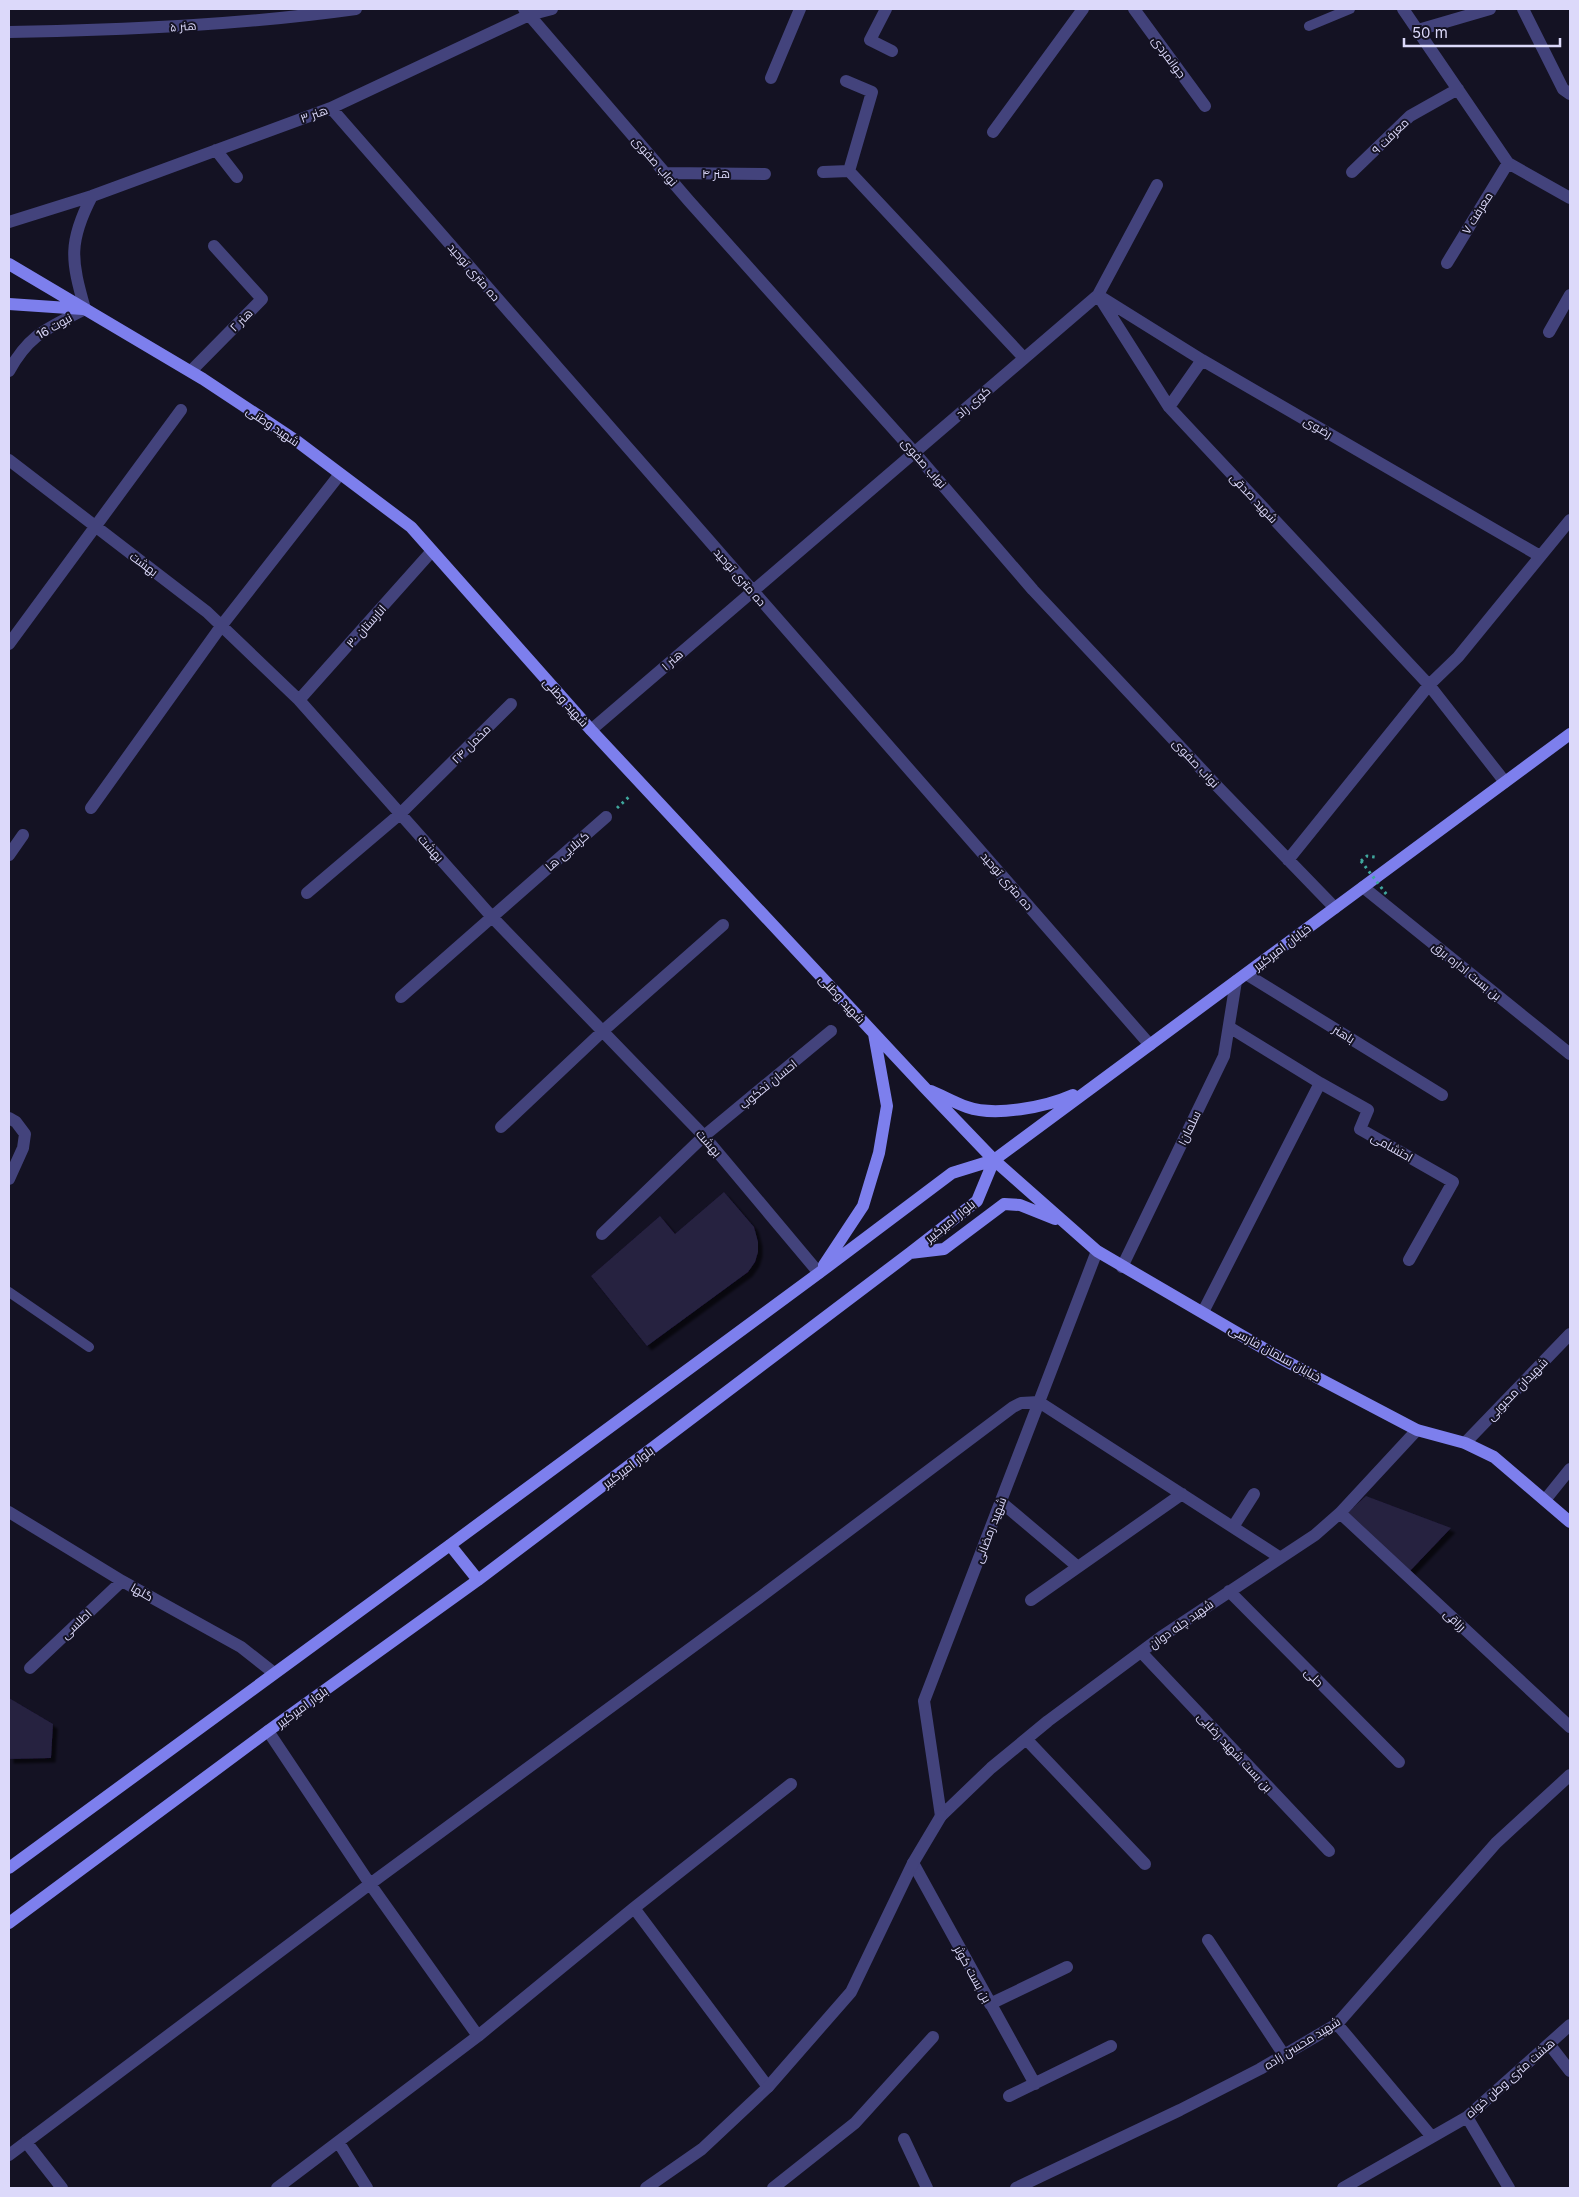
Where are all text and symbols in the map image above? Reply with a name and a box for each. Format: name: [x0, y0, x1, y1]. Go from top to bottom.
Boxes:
scale bar: [1404, 15, 1560, 47]
street label: هنر ۵: [169, 17, 197, 35]
text: 50 m: [1412, 23, 1448, 42]
street label: جوانمردی: [1149, 33, 1189, 81]
street label: هنر ۳: [298, 102, 330, 126]
street label: معرفت ۹: [1368, 115, 1412, 157]
street label: نواب صفوی: [629, 133, 681, 189]
street label: هنر ۴: [702, 166, 730, 181]
street label: معرفت ۷: [1458, 189, 1496, 237]
street label: ده متری توحید: [445, 240, 503, 304]
street label: هنر ۲: [226, 305, 256, 335]
street label: نبوت 16: [33, 310, 75, 342]
street label: کوی راد: [953, 383, 993, 421]
street label: شهید وطنی: [244, 403, 302, 449]
street label: رضوی: [1301, 413, 1335, 441]
street label: نواب صفوی: [898, 435, 950, 491]
street label: شهید صدقی: [1227, 470, 1281, 526]
street label: ده متری توحید: [711, 545, 769, 609]
street label: بهشت: [127, 549, 161, 579]
street label: انارستان ۳۰: [343, 601, 389, 651]
street label: هنر ۱: [658, 647, 686, 673]
street label: شهید وطنی: [540, 674, 592, 730]
street label: مخمل ۲۴: [448, 721, 494, 767]
street label: نواب صفوی: [1170, 735, 1222, 791]
street label: کربلایی ها: [542, 828, 592, 874]
street label: بهشت: [415, 831, 447, 865]
street label: ده متری توحید: [978, 849, 1036, 913]
street label: خیابان امیرکبیر: [1250, 921, 1314, 974]
street label: بن بست اداره برق: [1429, 939, 1505, 1003]
street label: شهید وطنی: [816, 972, 868, 1026]
street label: باهنر: [1329, 1021, 1358, 1047]
street label: احسان نخکوب: [736, 1056, 800, 1112]
street label: سلمان۱: [1174, 1108, 1204, 1148]
street label: بهشت: [693, 1126, 725, 1160]
street label: احتشامی: [1369, 1129, 1415, 1165]
street label: بلوار امیرکبیر: [921, 1196, 978, 1246]
street label: خیابان سلمان فارسی: [1226, 1321, 1324, 1385]
street label: شهیدان محبوبی: [1483, 1354, 1551, 1424]
street label: بلوار امیرکبیر: [599, 1443, 656, 1492]
street label: شهید رمضانی: [971, 1495, 1010, 1565]
street label: گلها: [128, 1580, 156, 1604]
street label: شهید چله دوان: [1146, 1596, 1217, 1653]
street label: اطلسی: [57, 1606, 95, 1642]
street label: رزاقی: [1441, 1606, 1469, 1634]
street label: حلی: [1301, 1664, 1327, 1690]
street label: بلوار امیرکبیر: [273, 1683, 331, 1731]
street label: بن بست شهید رضایی: [1194, 1709, 1276, 1795]
street label: بن بست کوثر: [951, 1942, 995, 2005]
street label: شهید محسن زاده: [1261, 2014, 1343, 2072]
street label: هشت متری وطن خواه: [1462, 2035, 1558, 2121]

